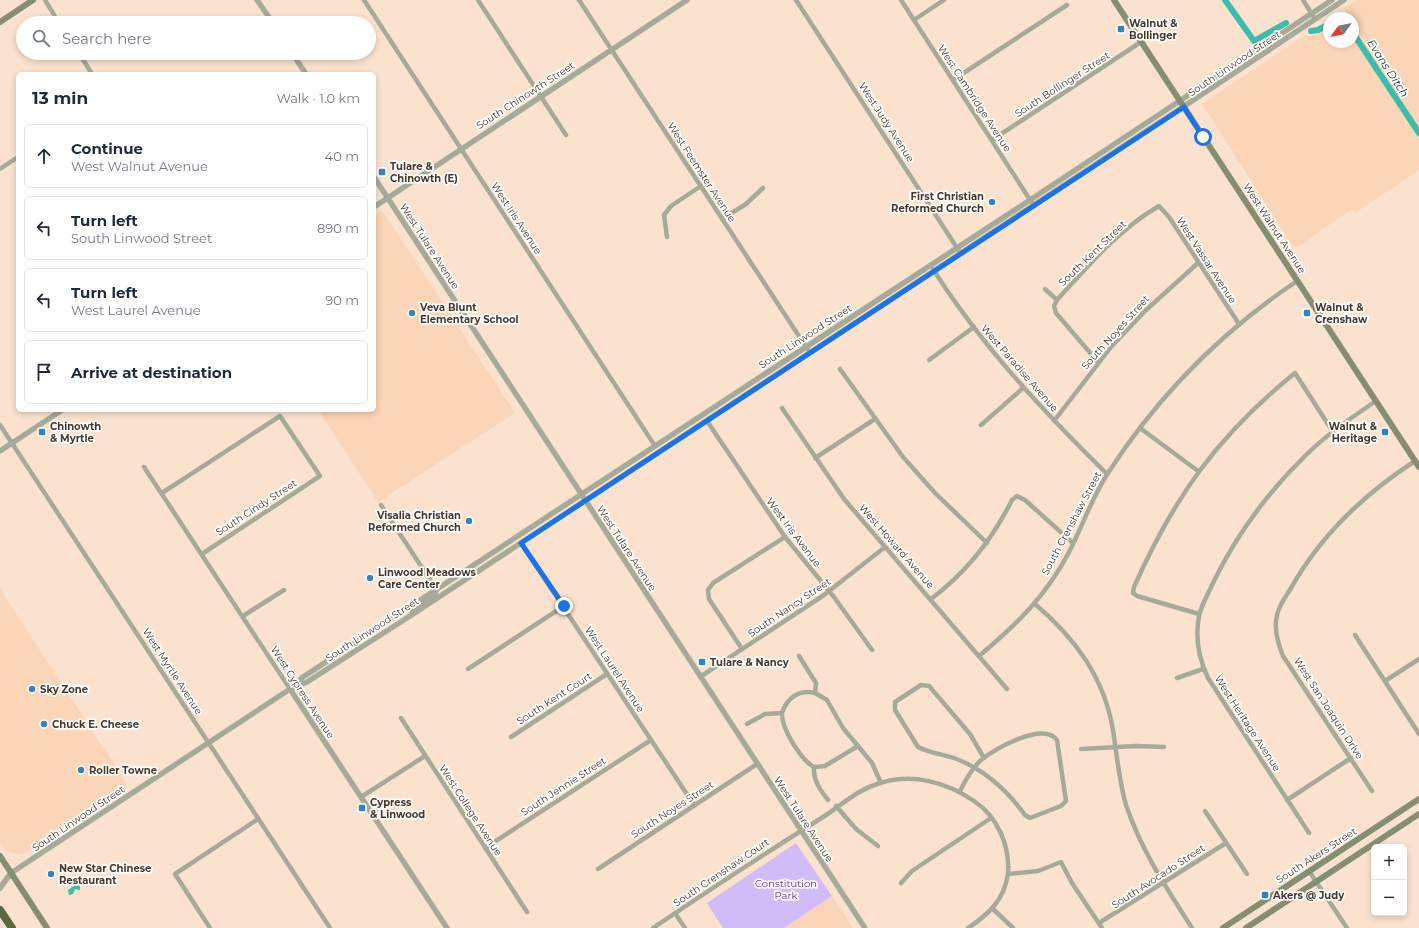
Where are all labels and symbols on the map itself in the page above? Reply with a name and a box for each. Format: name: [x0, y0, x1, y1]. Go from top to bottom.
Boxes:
north arrow: [1323, 12, 1359, 48]
place label: Walnut & Bollinger: [1129, 17, 1178, 42]
marker: Walnut & Bollinger: [1116, 24, 1126, 34]
street label: South Linwood Street: [1186, 28, 1283, 99]
water label: Evans Ditch: [1364, 36, 1412, 100]
street label: West Cambridge Avenue: [935, 42, 1014, 154]
street label: South Bollinger Street: [1012, 49, 1112, 120]
street label: South Chinowth Street: [474, 59, 577, 132]
street label: West Judy Avenue: [856, 80, 917, 165]
street label: West Feemster Avenue: [664, 120, 739, 225]
route start: [1194, 128, 1212, 146]
place label: Tulare & Chinowth (E): [390, 160, 458, 185]
marker: Tulare & Chinowth (E): [377, 167, 387, 177]
street label: West Iris Avenue: [489, 180, 545, 257]
street label: West Walnut Avenue: [1240, 181, 1309, 276]
place label: First Christian Reformed Church: [891, 190, 984, 215]
marker: First Christian Reformed Church: [987, 197, 997, 207]
street label: West Tulare Avenue: [397, 201, 462, 291]
street label: West Vassar Avenue: [1174, 215, 1239, 306]
street label: South Kent Street: [1056, 218, 1129, 289]
street label: South Noyes Street: [1078, 292, 1152, 372]
place label: Veva Blunt Elementary School: [419, 301, 519, 326]
street label: South Linwood Street: [756, 301, 854, 371]
place label: Walnut & Crenshaw: [1315, 301, 1368, 326]
marker: Veva Blunt Elementary School: [407, 308, 417, 318]
marker: Walnut & Crenshaw: [1302, 308, 1312, 318]
street label: West Paradise Avenue: [978, 322, 1061, 415]
place label: Chinowth & Myrtle: [50, 420, 101, 445]
place label: Walnut & Heritage: [1329, 420, 1378, 445]
marker: Chinowth & Myrtle: [37, 427, 47, 437]
marker: Walnut & Heritage: [1380, 427, 1390, 437]
street label: South Crenshaw Street: [1039, 469, 1104, 577]
street label: South Cindy Street: [213, 476, 299, 539]
street label: West Iris Avenue: [763, 495, 824, 569]
street label: West Howard Avenue: [856, 501, 937, 591]
street label: West Tulare Avenue: [594, 503, 659, 593]
place label: Visalia Christian Reformed Church: [368, 509, 461, 534]
marker: Visalia Christian Reformed Church: [464, 516, 474, 526]
place label: Linwood Meadows Care Center: [378, 566, 476, 591]
marker: Linwood Meadows Care Center: [365, 573, 375, 583]
street label: South Nancy Street: [745, 575, 833, 640]
street label: South Linwood Street: [323, 594, 421, 664]
route end: [555, 597, 573, 615]
street label: West Laurel Avenue: [582, 624, 647, 715]
street label: West Myrtle Avenue: [140, 626, 205, 717]
street label: West Cypress Avenue: [268, 644, 337, 741]
street label: West San Joaquin Drive: [1291, 655, 1366, 762]
place label: Tulare & Nancy: [710, 656, 790, 669]
marker: Tulare & Nancy: [697, 657, 707, 667]
street label: South Kent Court: [514, 669, 594, 728]
street label: West Heritage Avenue: [1212, 673, 1283, 774]
place label: Sky Zone: [40, 683, 88, 696]
marker: Sky Zone: [27, 684, 37, 694]
place label: Chuck E. Cheese: [52, 718, 139, 731]
marker: Chuck E. Cheese: [39, 719, 49, 729]
street label: South Jennie Street: [518, 754, 608, 819]
street label: West College Avenue: [436, 762, 505, 858]
place label: Roller Towne: [89, 764, 157, 777]
marker: Roller Towne: [76, 765, 86, 775]
street label: West Tulare Avenue: [771, 774, 836, 864]
street label: South Noyes Street: [629, 778, 716, 841]
street label: South Linwood Street: [30, 783, 127, 854]
place label: Cypress & Linwood: [370, 796, 425, 821]
marker: Cypress & Linwood: [357, 803, 367, 813]
street label: South Akers Street: [1274, 825, 1359, 886]
street label: South Crenshaw Court: [671, 835, 772, 909]
street label: South Avocado Street: [1109, 841, 1207, 911]
place label: New Star Chinese Restaurant: [59, 862, 151, 887]
marker: New Star Chinese Restaurant: [46, 869, 56, 879]
park label: Constitution Park: [755, 877, 817, 902]
place label: Akers @ Judy: [1272, 889, 1345, 902]
marker: Akers @ Judy: [1260, 890, 1270, 900]

